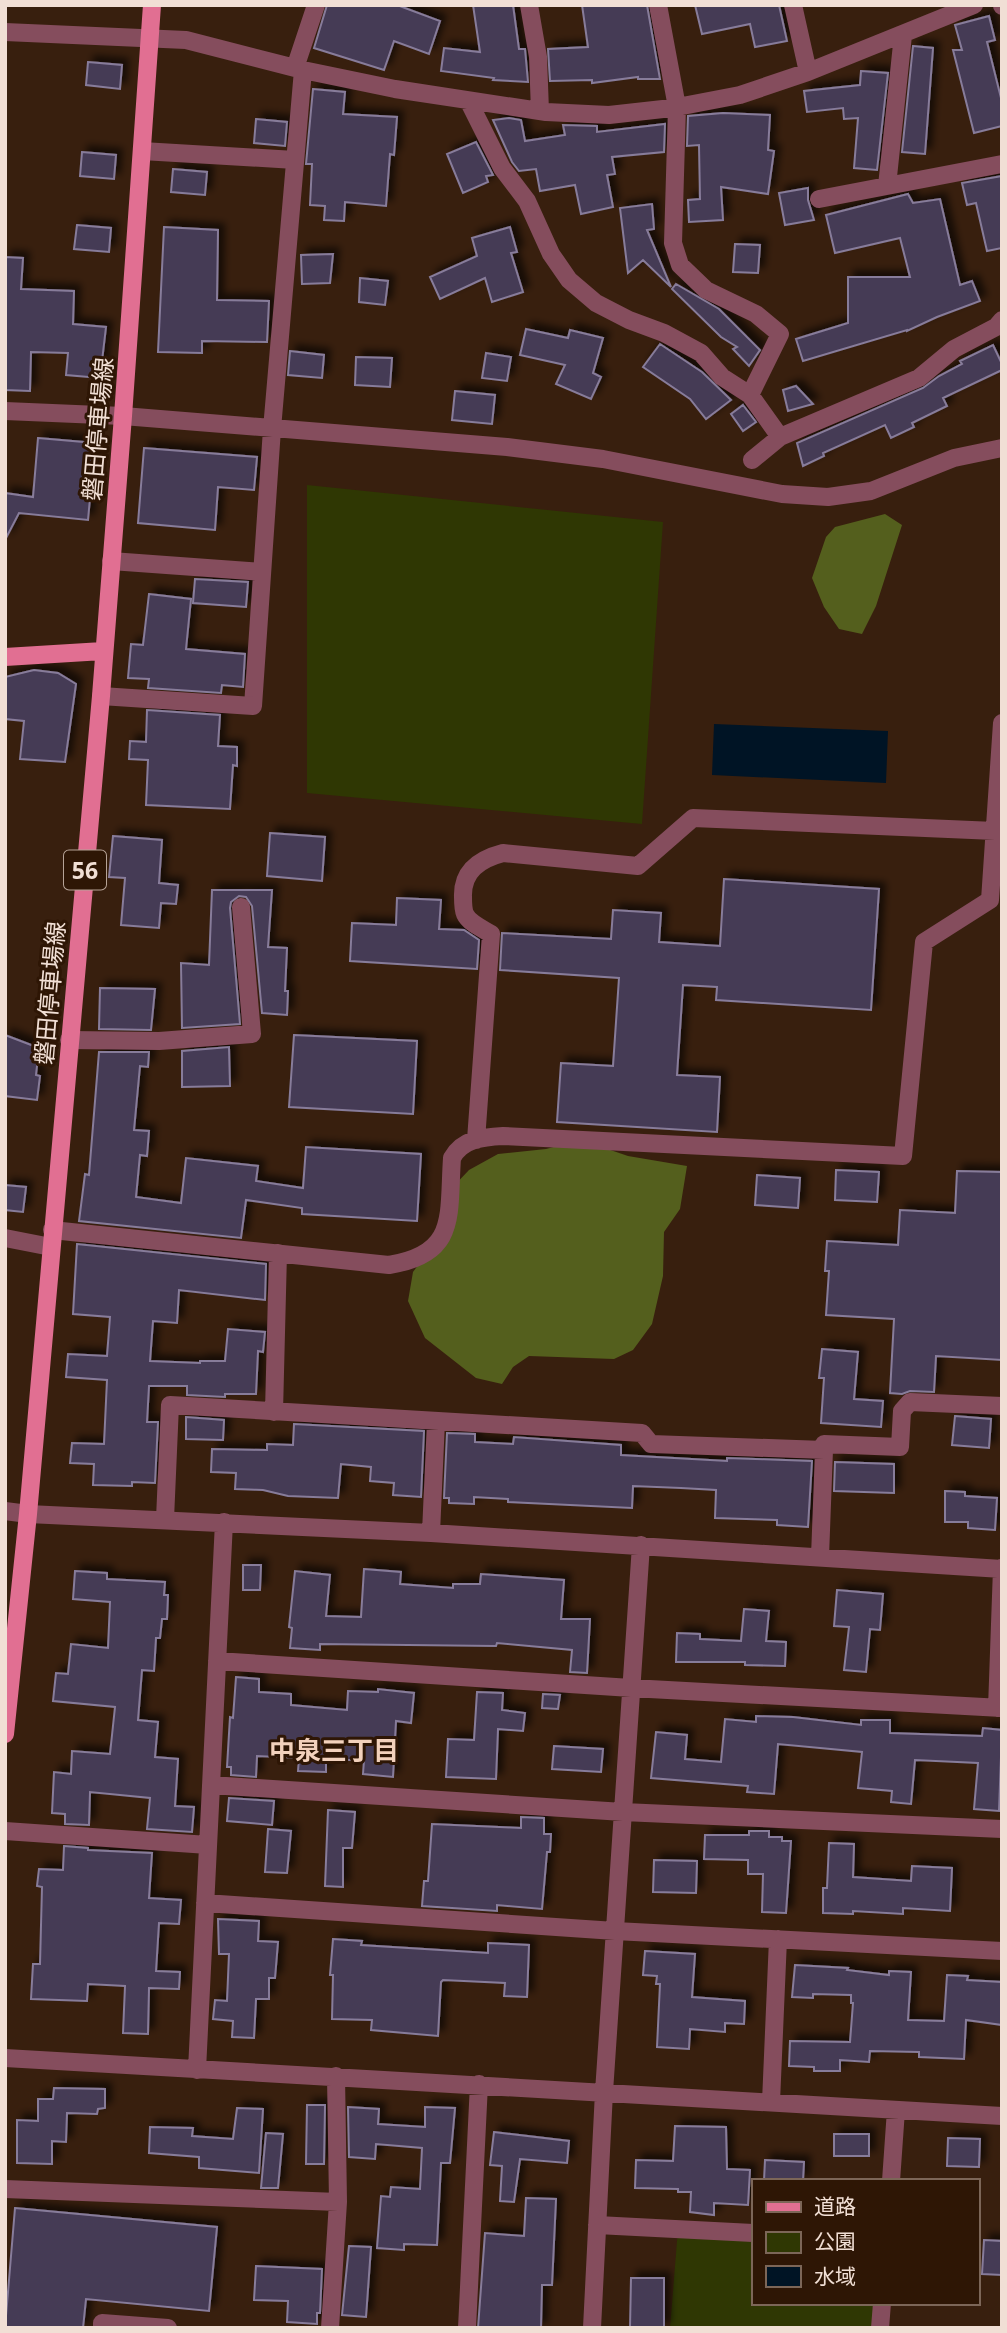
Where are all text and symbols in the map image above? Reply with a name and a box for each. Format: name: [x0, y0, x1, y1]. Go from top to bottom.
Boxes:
street label: 磐田停車場線: [74, 356, 120, 502]
road number: 56: [64, 850, 106, 890]
street label: 磐田停車場線: [26, 920, 72, 1066]
district label: 中泉三丁目: [269, 1732, 399, 1768]
legend: [752, 2179, 979, 2305]
text: 道路: [814, 2192, 856, 2220]
text: 公園: [814, 2227, 856, 2255]
text: 水域: [814, 2262, 856, 2290]

